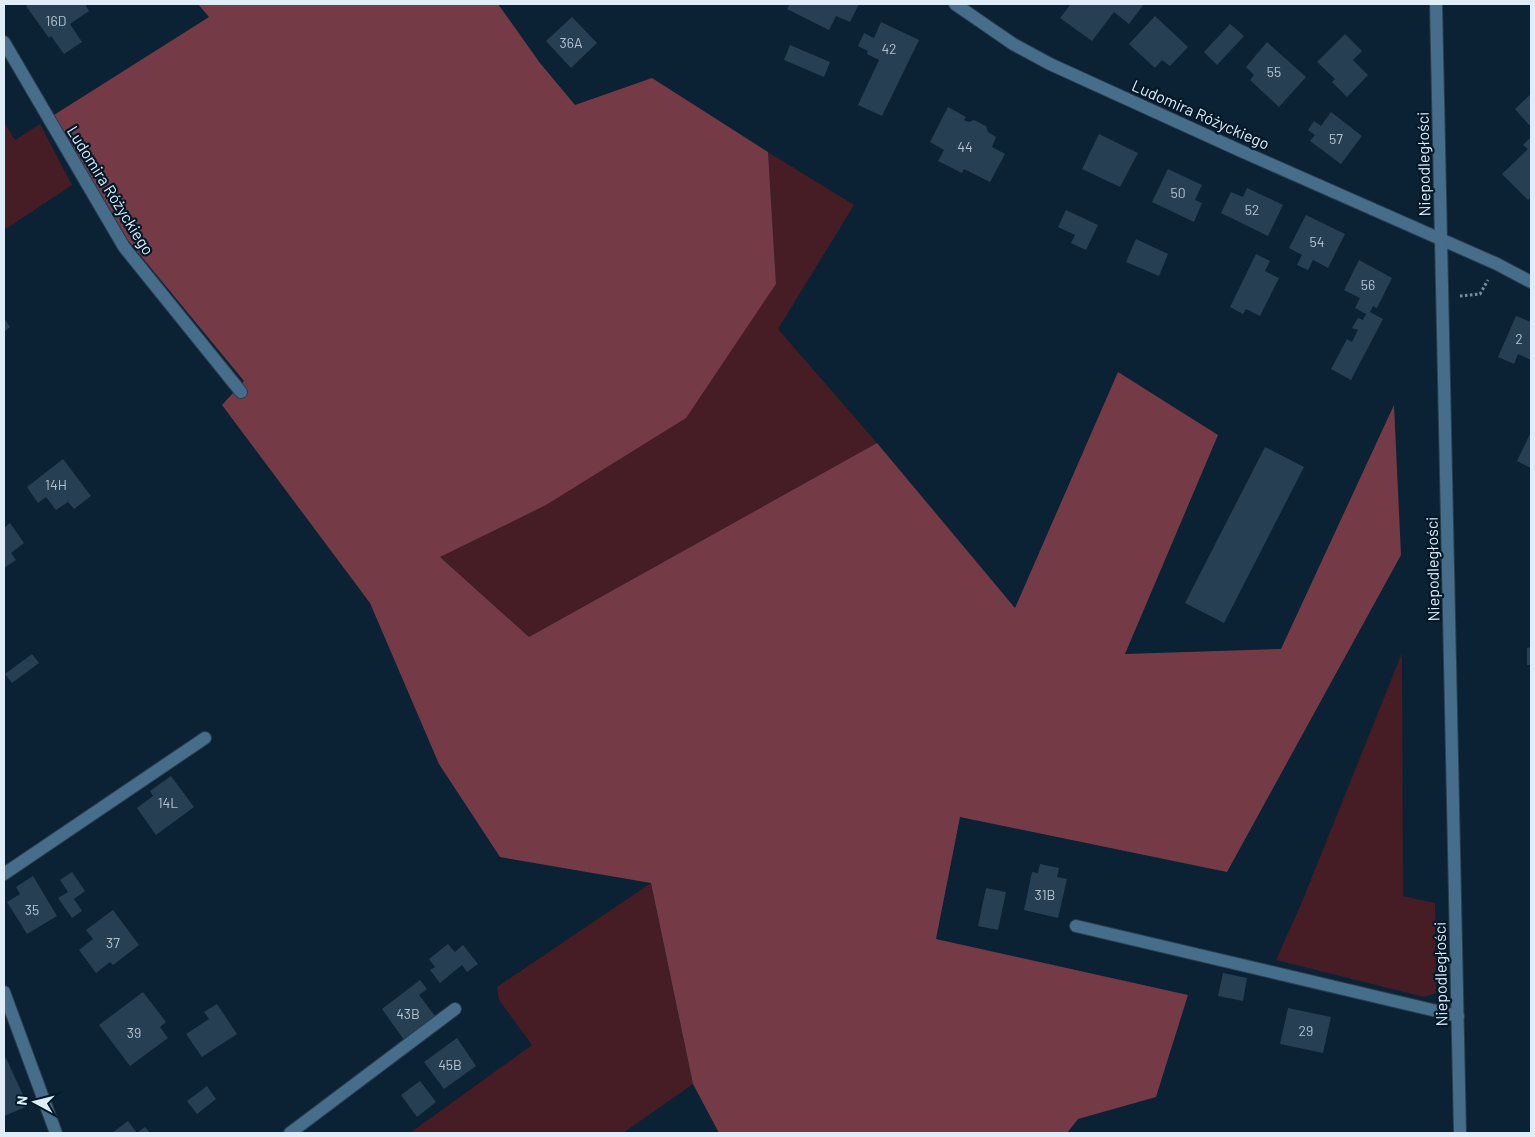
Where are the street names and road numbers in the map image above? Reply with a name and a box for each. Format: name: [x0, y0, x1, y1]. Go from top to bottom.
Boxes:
street label: Ludomira Różyckiego: [1129, 75, 1273, 153]
street label: Niepodległości: [1413, 111, 1433, 217]
street label: Ludomira Różyckiego: [64, 122, 158, 258]
street label: Niepodległości: [1422, 516, 1442, 622]
street label: Niepodległości: [1430, 921, 1450, 1027]

